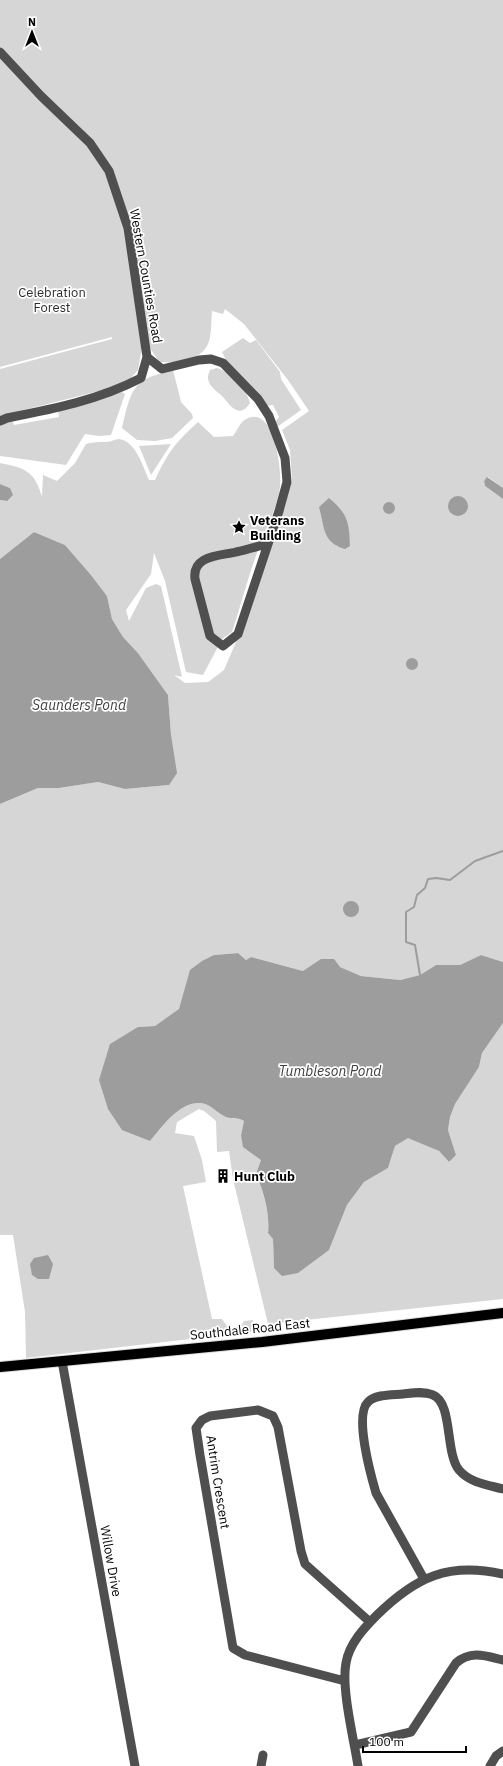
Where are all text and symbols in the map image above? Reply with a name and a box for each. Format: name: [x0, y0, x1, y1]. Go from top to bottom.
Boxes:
north arrow: [12, 12, 52, 52]
text: N: [28, 15, 36, 29]
street label: Western Counties Road: [126, 208, 166, 344]
park label: Celebration Forest: [18, 284, 86, 316]
place label: Veterans Building: [250, 512, 305, 544]
place icon: Veterans Building: [231, 519, 247, 535]
water label: Saunders Pond: [32, 696, 127, 714]
water label: Tumbleson Pond: [279, 1062, 382, 1080]
building icon: Hunt Club: [215, 1168, 231, 1184]
place label: Hunt Club: [234, 1168, 295, 1185]
street label: Southdale Road East: [189, 1314, 311, 1344]
street label: Antrim Crescent: [202, 1434, 234, 1530]
street label: Willow Drive: [96, 1524, 126, 1598]
scale bar: [363, 1728, 466, 1754]
text: 100 m: [369, 1734, 404, 1749]

